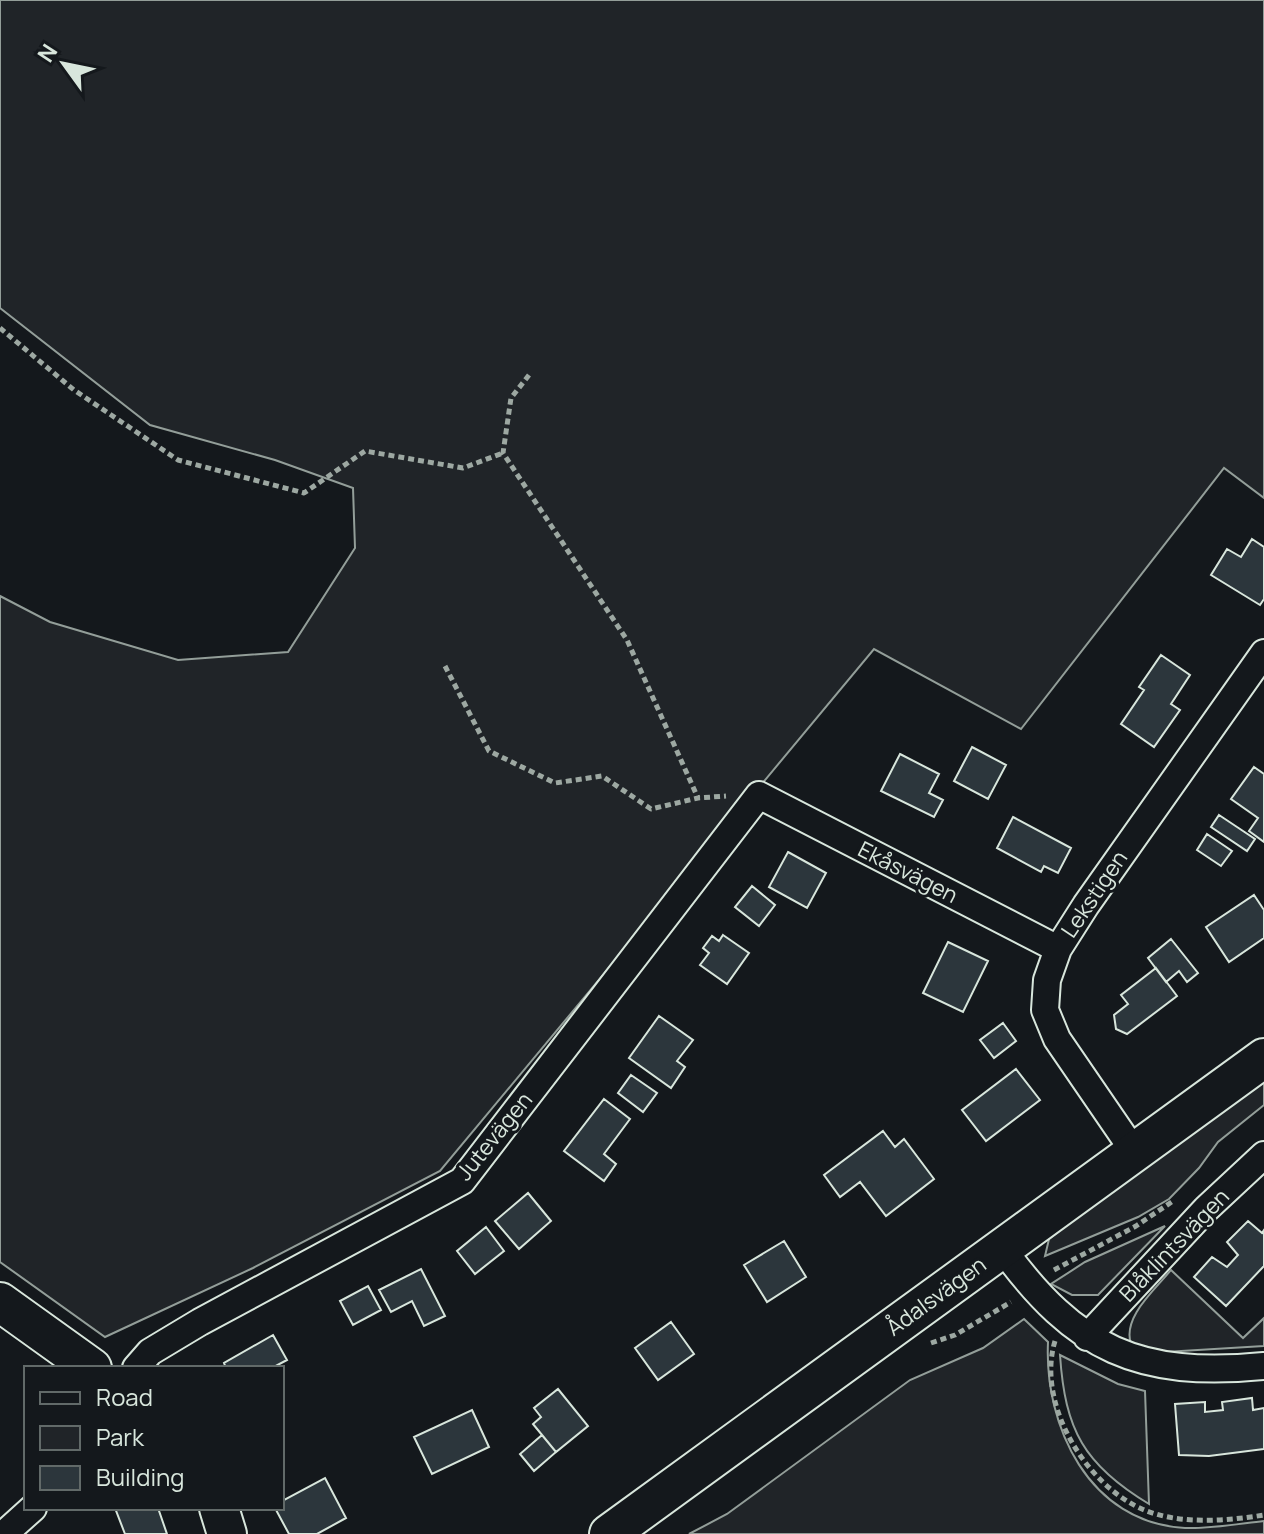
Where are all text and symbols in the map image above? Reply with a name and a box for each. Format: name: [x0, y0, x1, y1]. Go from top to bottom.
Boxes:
north arrow: [24, 24, 104, 104]
text: N: [30, 38, 64, 68]
street label: Ekåsvägen: [853, 834, 963, 910]
street label: Lekstigen: [1054, 845, 1134, 943]
street label: Jutevägen: [449, 1086, 539, 1186]
street label: Blåklintsvägen: [1112, 1182, 1236, 1308]
street label: Ådalsvägen: [880, 1250, 992, 1342]
legend: [24, 1366, 284, 1510]
text: Road: [96, 1380, 153, 1413]
text: Park: [96, 1420, 145, 1453]
text: Building: [96, 1460, 184, 1493]

